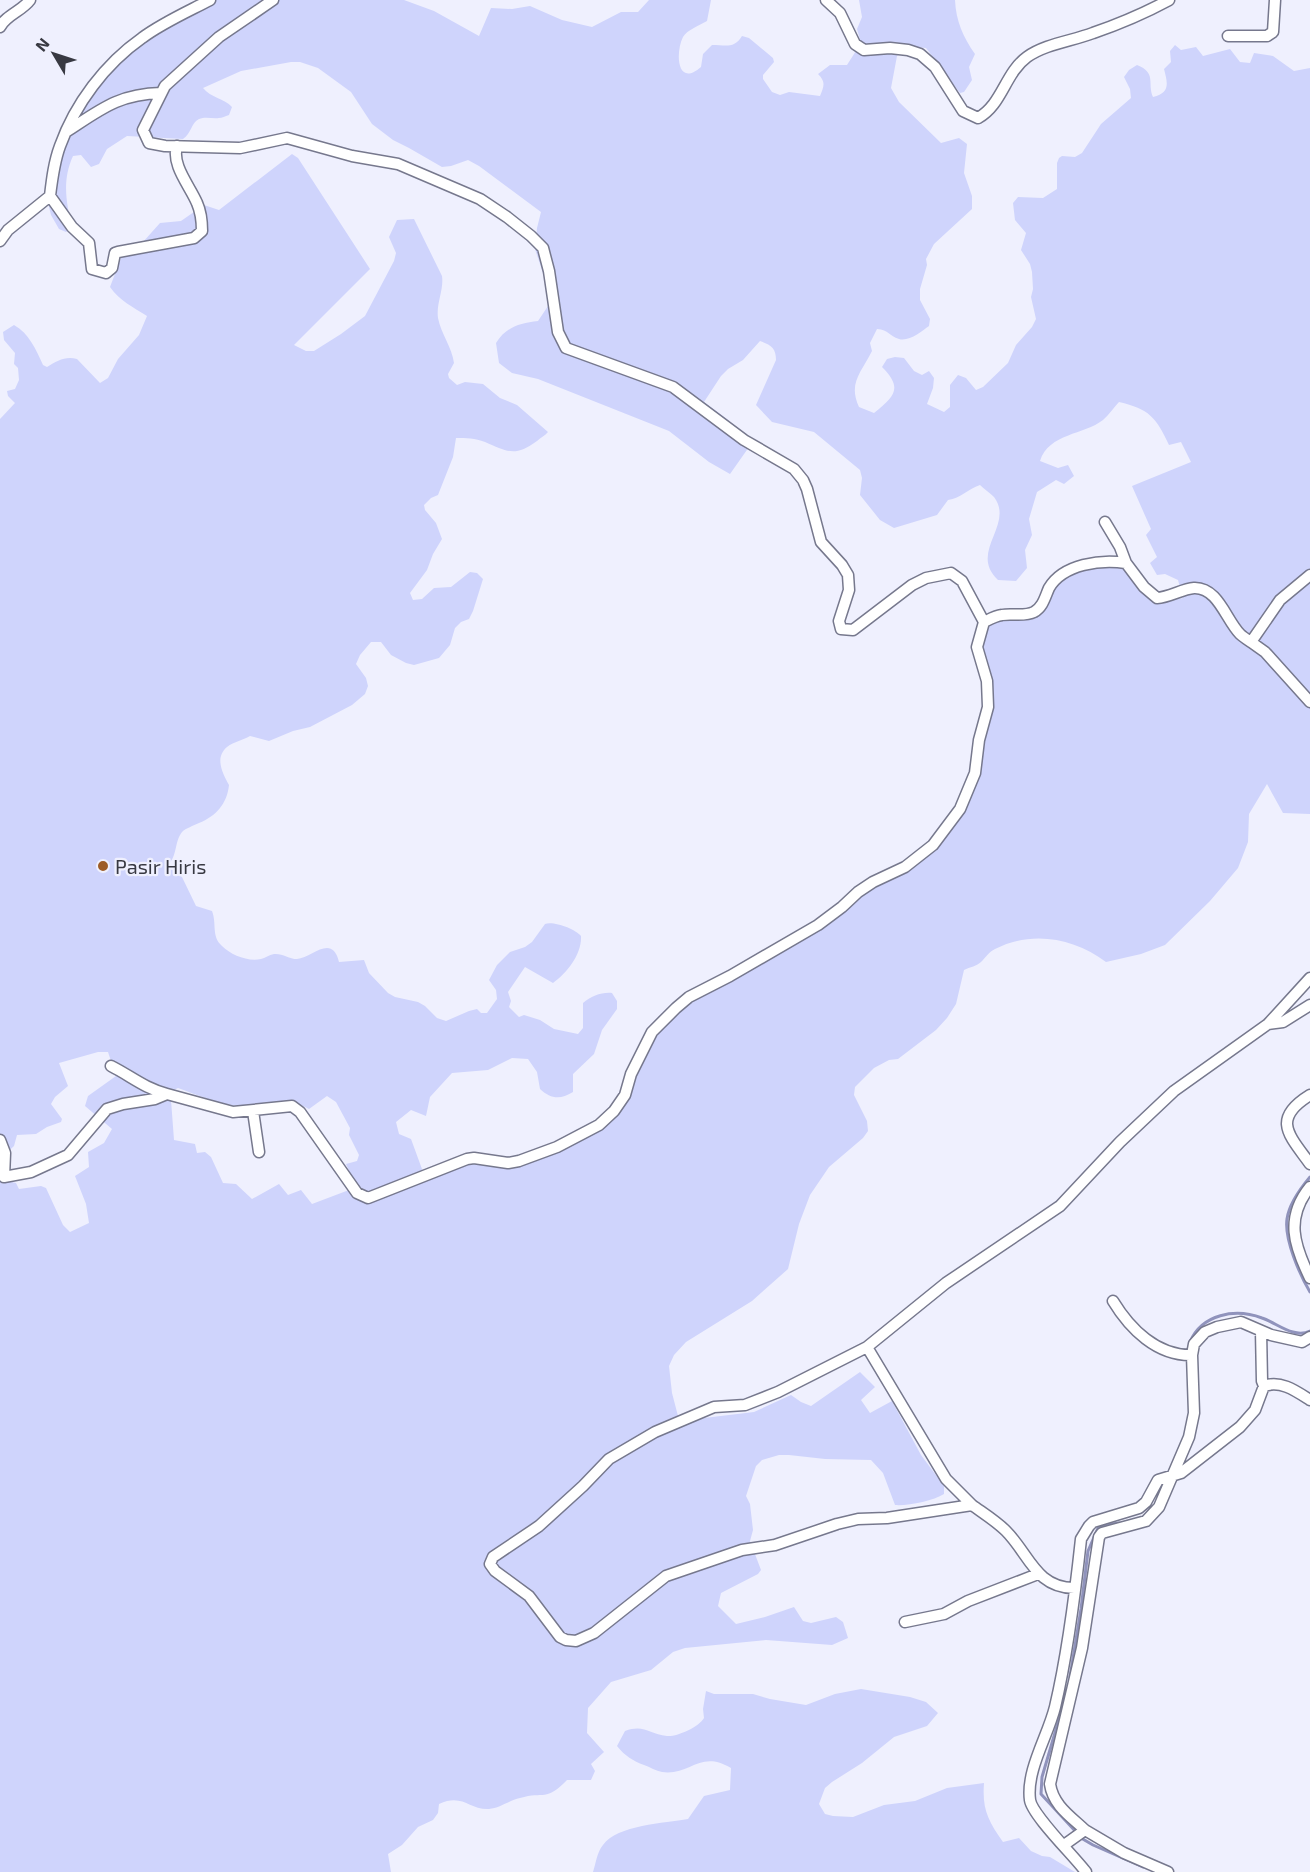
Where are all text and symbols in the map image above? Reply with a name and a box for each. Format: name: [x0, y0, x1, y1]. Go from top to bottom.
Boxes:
north arrow: [24, 24, 84, 84]
text: N: [31, 34, 53, 55]
place label: Pasir Hiris: [115, 854, 206, 878]
marker: Pasir Hiris: [96, 859, 110, 873]

